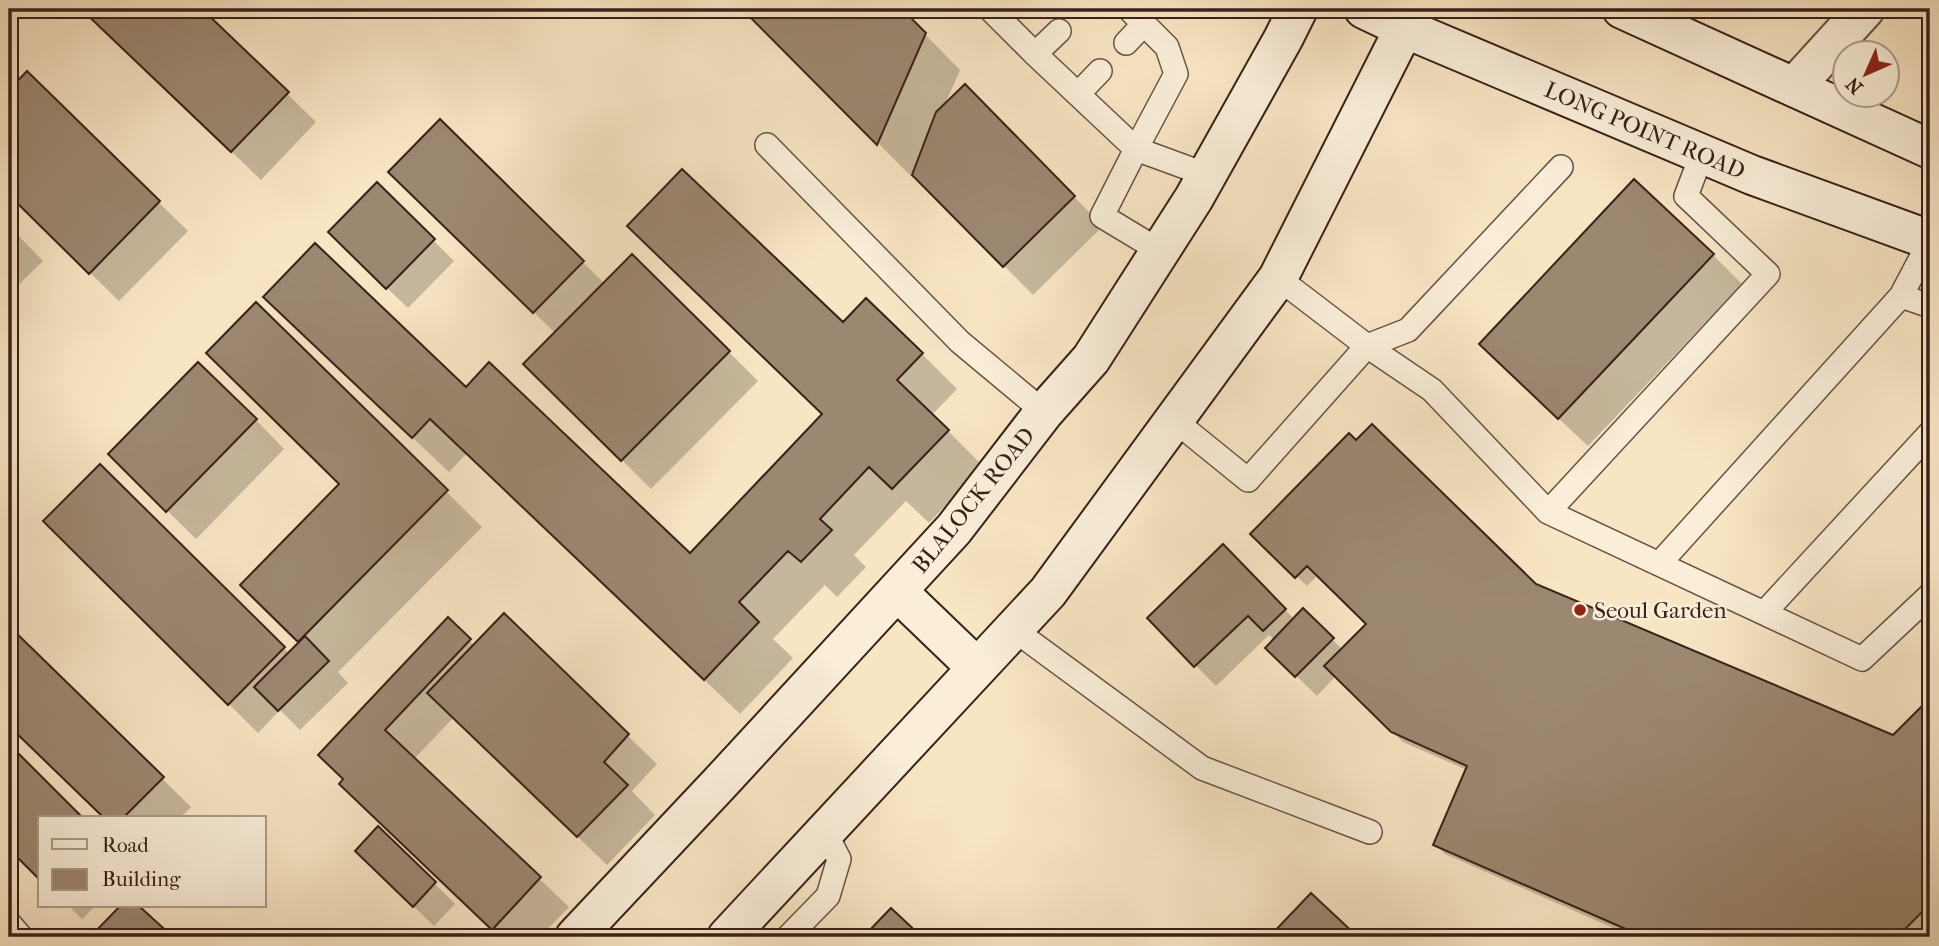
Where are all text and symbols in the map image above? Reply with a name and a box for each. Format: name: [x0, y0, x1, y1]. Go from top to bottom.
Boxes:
north arrow: [1830, 38, 1900, 108]
text: N: [1841, 72, 1868, 98]
street label: LONG POINT ROAD: [1541, 76, 1749, 185]
street label: BLALOCK ROAD: [906, 422, 1040, 579]
place label: Seoul Garden: [1594, 597, 1727, 624]
marker: Seoul Garden: [1572, 602, 1588, 618]
legend: [38, 816, 266, 908]
text: Road: [102, 833, 149, 857]
text: Building: [102, 867, 181, 891]

